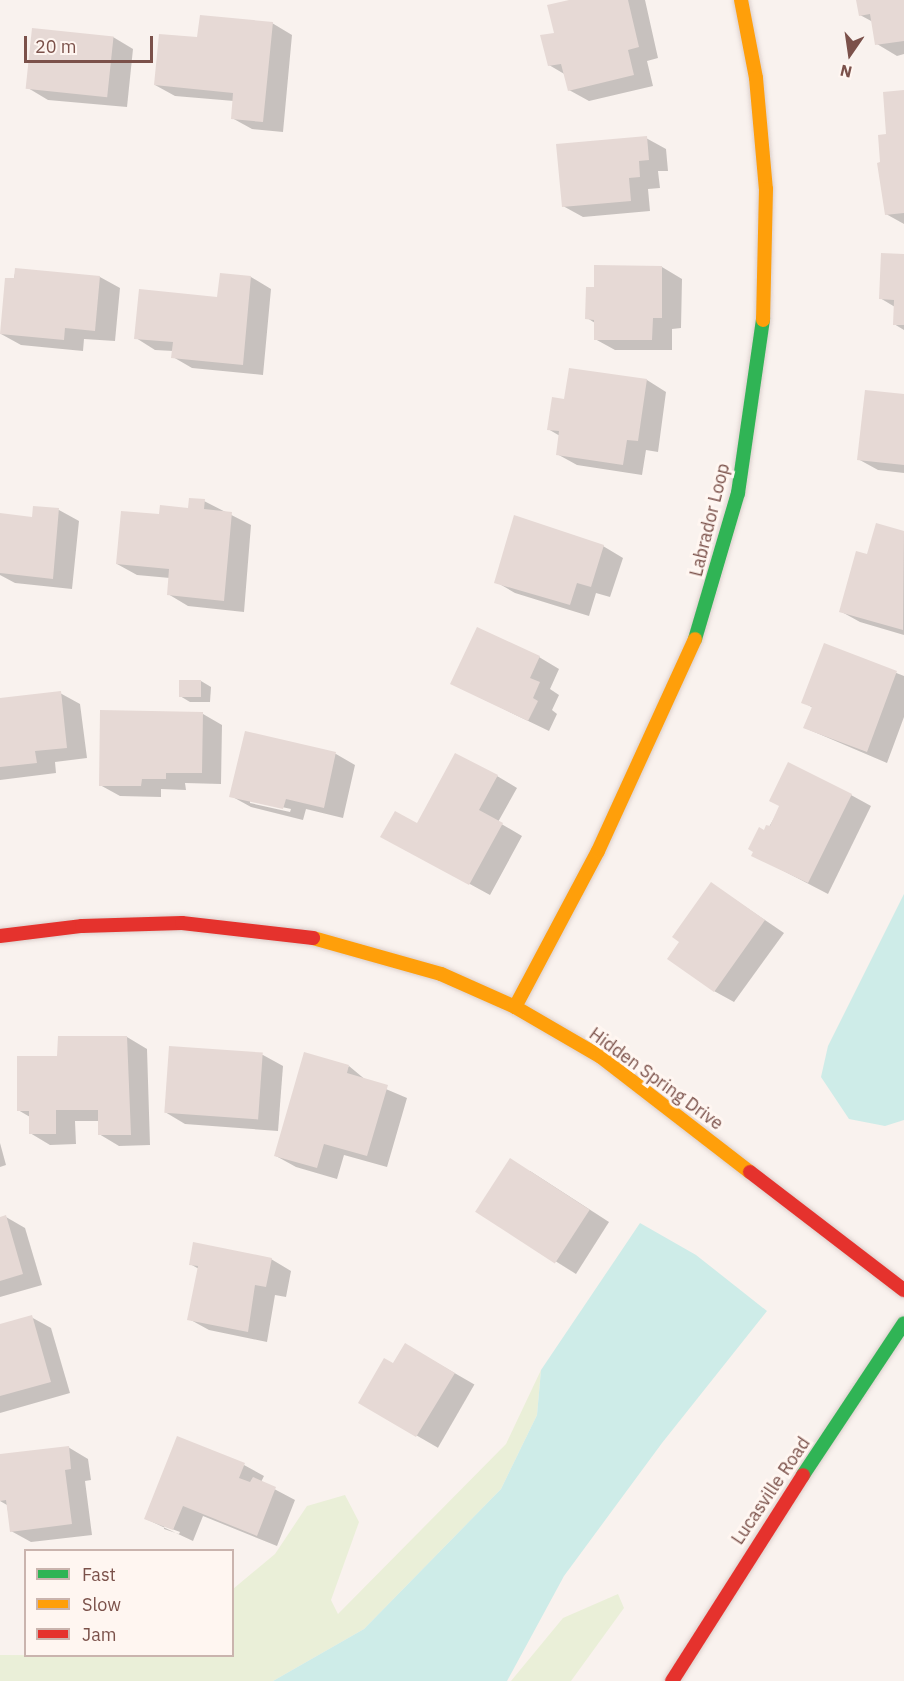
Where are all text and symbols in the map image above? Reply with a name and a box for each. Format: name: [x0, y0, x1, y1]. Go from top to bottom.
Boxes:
scale bar: [27, 24, 156, 62]
north arrow: [820, 24, 880, 84]
text: 20 m: [35, 35, 77, 58]
text: N: [838, 60, 854, 83]
street label: Labrador Loop: [685, 461, 735, 579]
street label: Hidden Spring Drive: [585, 1023, 727, 1135]
street label: Lucasville Road: [727, 1433, 815, 1549]
legend: [24, 1549, 234, 1657]
text: Fast: [82, 1563, 116, 1586]
text: Slow: [82, 1593, 121, 1616]
text: Jam: [82, 1623, 117, 1646]

